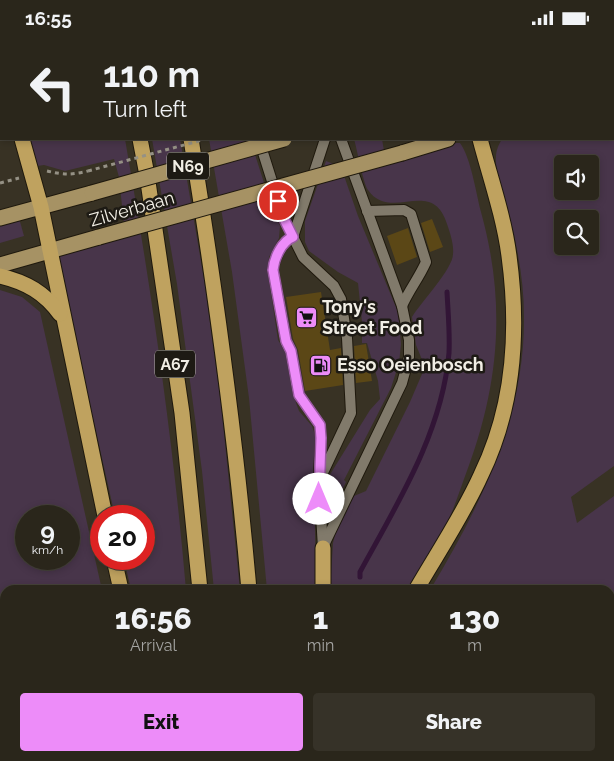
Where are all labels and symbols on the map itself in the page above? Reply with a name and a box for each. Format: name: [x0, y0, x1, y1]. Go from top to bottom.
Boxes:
road number: N69: [167, 153, 209, 179]
pin: [257, 180, 299, 222]
street label: Zilverbaan: [87, 186, 177, 231]
place label: Tony's Street Food: [322, 296, 422, 338]
supermarket icon: Tony's Street Food: [294, 305, 318, 329]
road number: A67: [155, 351, 195, 377]
fuel station icon: Esso Oeienbosch: [309, 353, 333, 377]
place label: Esso Oeienbosch: [337, 354, 484, 375]
position arrow: [292, 472, 344, 524]
speed limit sign: 20: [90, 505, 155, 570]

